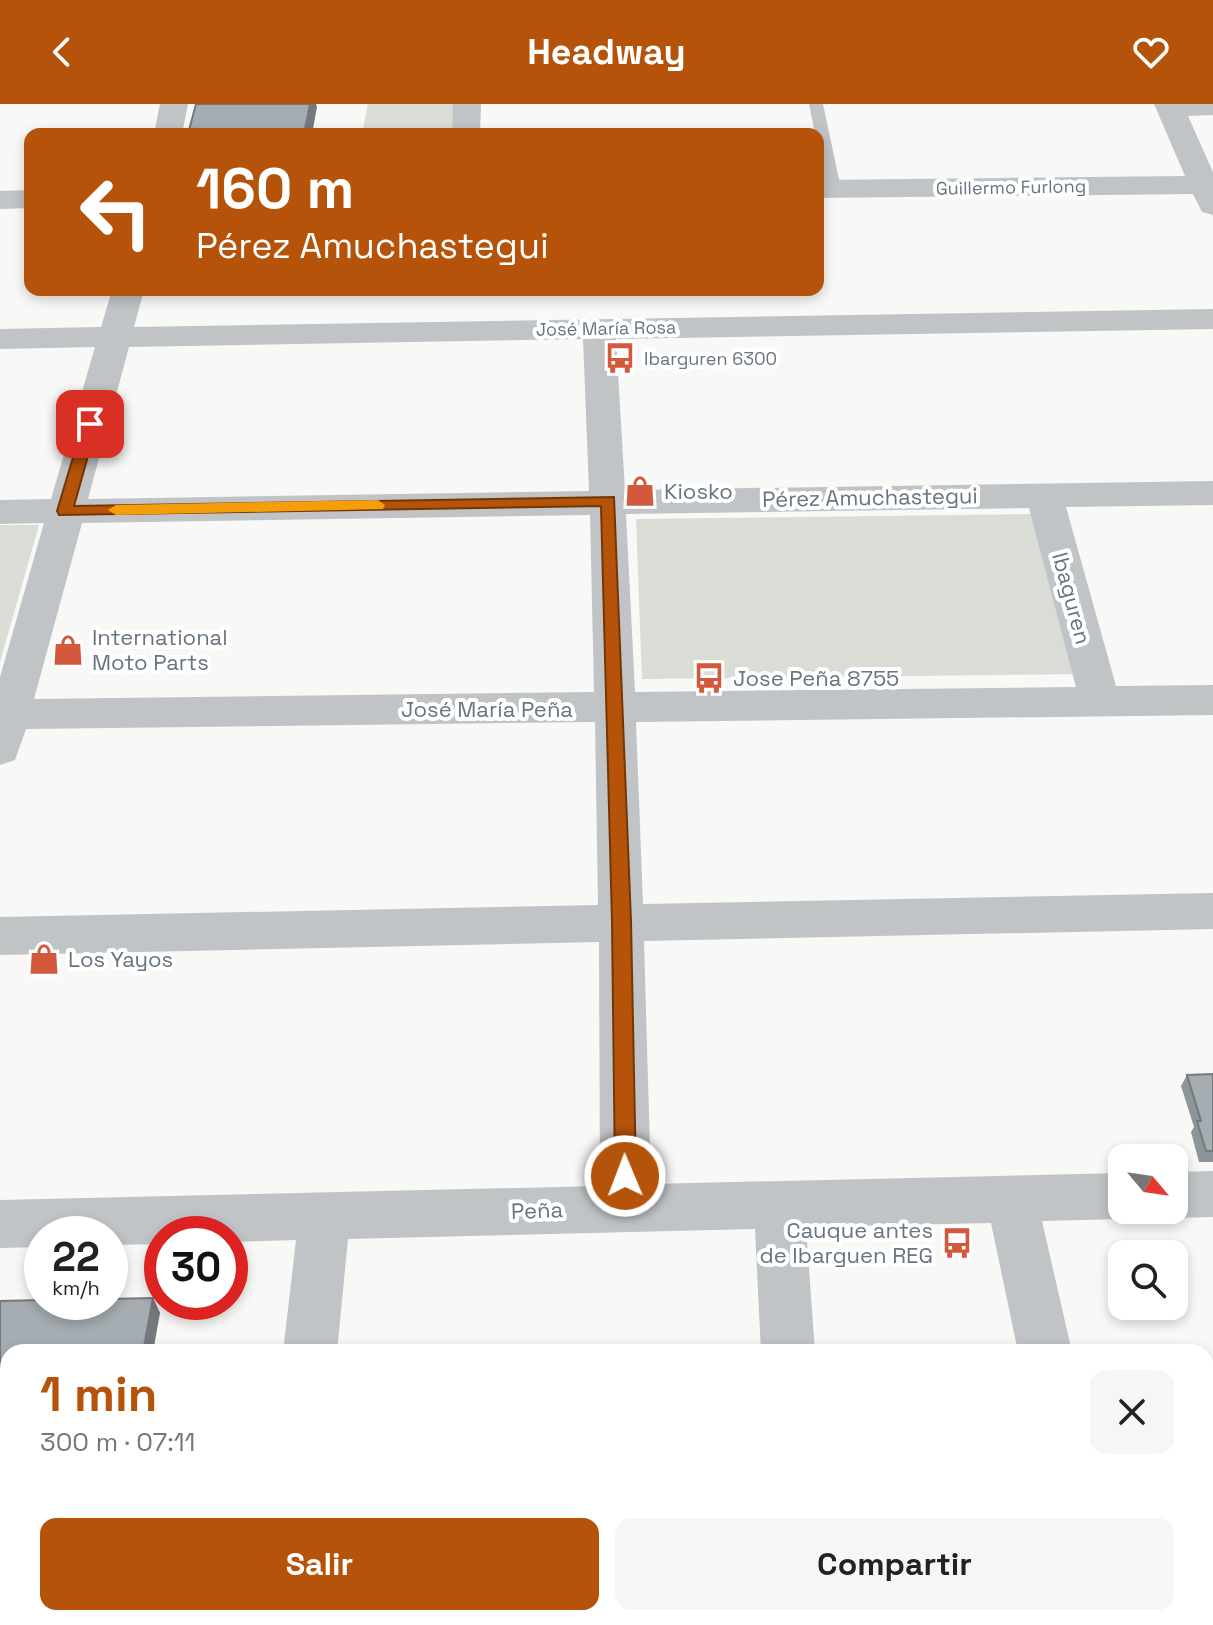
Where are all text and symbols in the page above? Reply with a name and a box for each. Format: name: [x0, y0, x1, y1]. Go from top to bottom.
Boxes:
text: Headway: [527, 29, 686, 75]
icon: back: [40, 30, 84, 74]
icon: heart: [1129, 30, 1173, 74]
text: 160 m: [196, 153, 354, 224]
icon: left: [64, 160, 168, 264]
street label: Guillermo Furlong: [936, 174, 1086, 200]
text: Pérez Amuchastegui: [196, 223, 549, 269]
street label: José María Rosa: [536, 315, 676, 341]
bus stop icon: Ibarguren 6300: [603, 341, 637, 375]
place label: Ibarguren 6300: [644, 347, 777, 370]
pin: [56, 390, 124, 458]
icon: arrive: [68, 402, 112, 446]
shop icon: Kiosko: [623, 474, 657, 508]
place label: Kiosko: [664, 477, 733, 505]
street label: Pérez Amuchastegui: [762, 481, 978, 513]
street label: Ibaguren: [1046, 549, 1098, 647]
place label: International Moto Parts: [92, 623, 228, 676]
shop icon: International Moto Parts: [51, 633, 85, 667]
bus stop icon: Jose Peña 8755: [692, 661, 726, 695]
place label: Jose Peña 8755: [733, 664, 899, 692]
street label: José María Peña: [401, 695, 573, 723]
shop icon: Los Yayos: [27, 942, 61, 976]
place label: Los Yayos: [68, 945, 173, 973]
position arrow: [583, 1134, 667, 1218]
north arrow: [1108, 1144, 1188, 1224]
map controls: [1108, 1144, 1188, 1320]
street label: Peña: [511, 1195, 564, 1225]
speed limit sign: 30: [144, 1216, 248, 1320]
place label: Cauque antes de Ibarguen REG: [760, 1216, 933, 1269]
bus stop icon: Cauque antes de Ibarguen REG: [940, 1226, 974, 1260]
text: 22: [52, 1232, 100, 1283]
button: search: [1108, 1240, 1188, 1320]
text: km/h: [52, 1275, 100, 1301]
text: 1 min: [40, 1364, 157, 1425]
button: close: [1090, 1370, 1174, 1454]
text: 300 m · 07:11: [40, 1425, 195, 1459]
button: Salir: [40, 1518, 599, 1610]
button: Compartir: [615, 1518, 1174, 1610]

